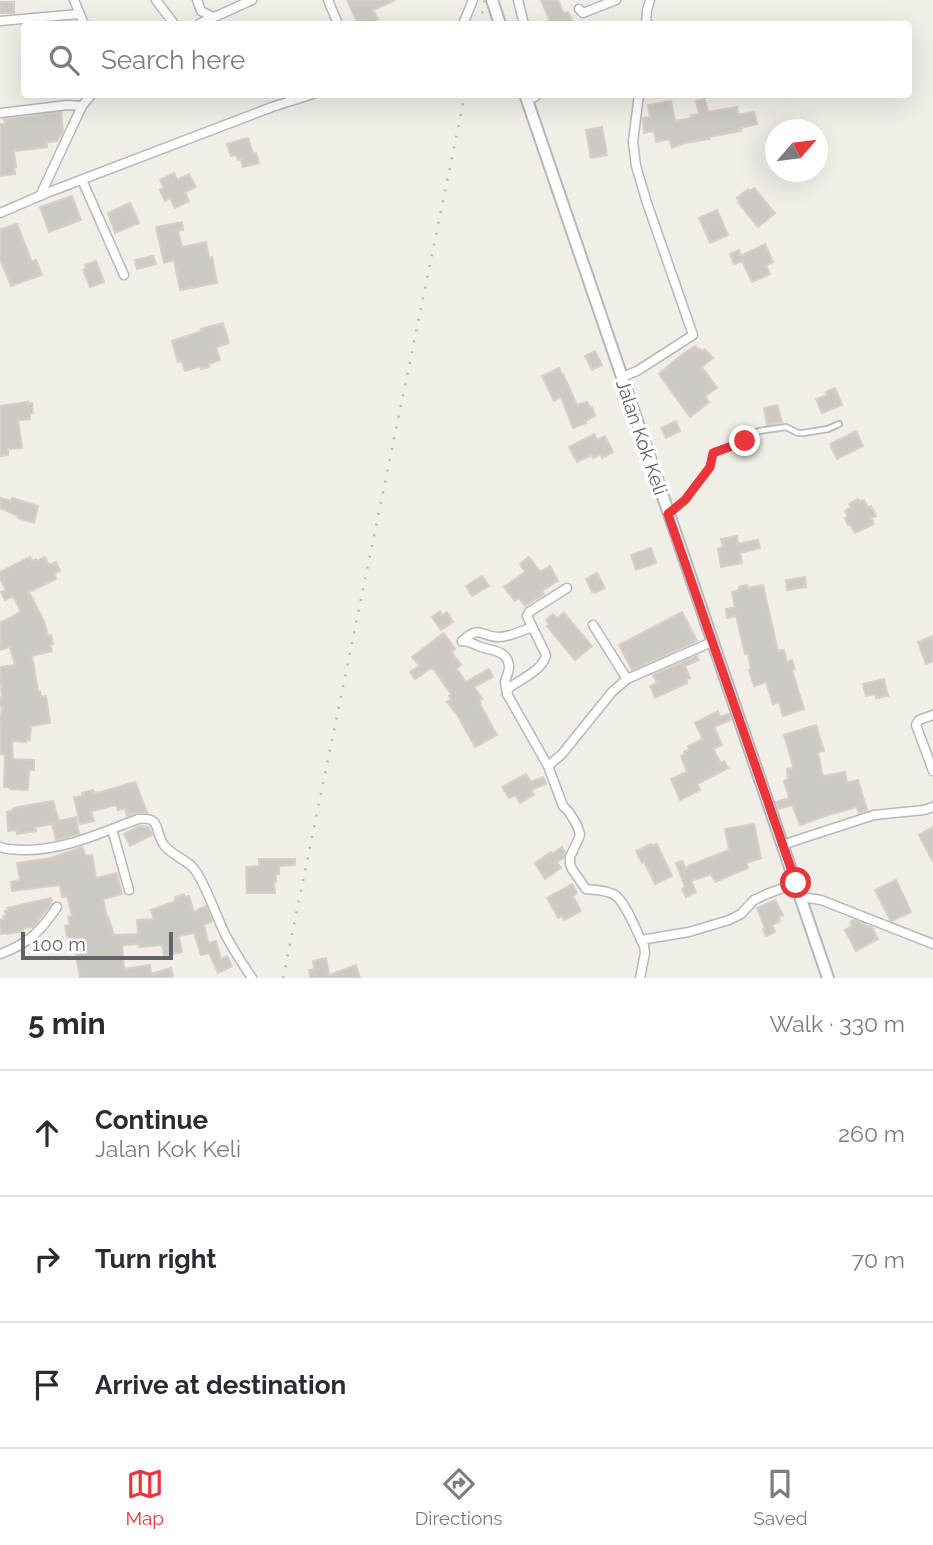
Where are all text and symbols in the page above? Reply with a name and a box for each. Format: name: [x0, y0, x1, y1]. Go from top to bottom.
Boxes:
search box: [21, 21, 912, 98]
icon: search: [45, 41, 83, 79]
text: Search here: [101, 45, 245, 75]
north arrow: [765, 119, 828, 182]
street label: Jalan Kok Keli: [612, 376, 672, 498]
route end: [729, 425, 760, 456]
route start: [780, 867, 811, 898]
scale bar: [21, 929, 173, 961]
text: 100 m: [32, 933, 86, 955]
text: 5 min: [28, 1006, 106, 1041]
text: Walk · 330 m: [769, 1010, 905, 1037]
text: Continue: [95, 1105, 208, 1135]
icon: ahead: [28, 1114, 66, 1152]
text: 260 m: [838, 1120, 905, 1147]
text: Jalan Kok Keli: [95, 1135, 241, 1162]
icon: right: [28, 1240, 66, 1278]
text: Turn right: [95, 1244, 216, 1274]
text: 70 m: [852, 1246, 905, 1273]
icon: arrive: [28, 1366, 66, 1404]
text: Arrive at destination: [95, 1370, 346, 1400]
tab: Map: [125, 1465, 164, 1529]
tab: Directions: [415, 1465, 503, 1529]
tab: Saved: [753, 1465, 808, 1529]

